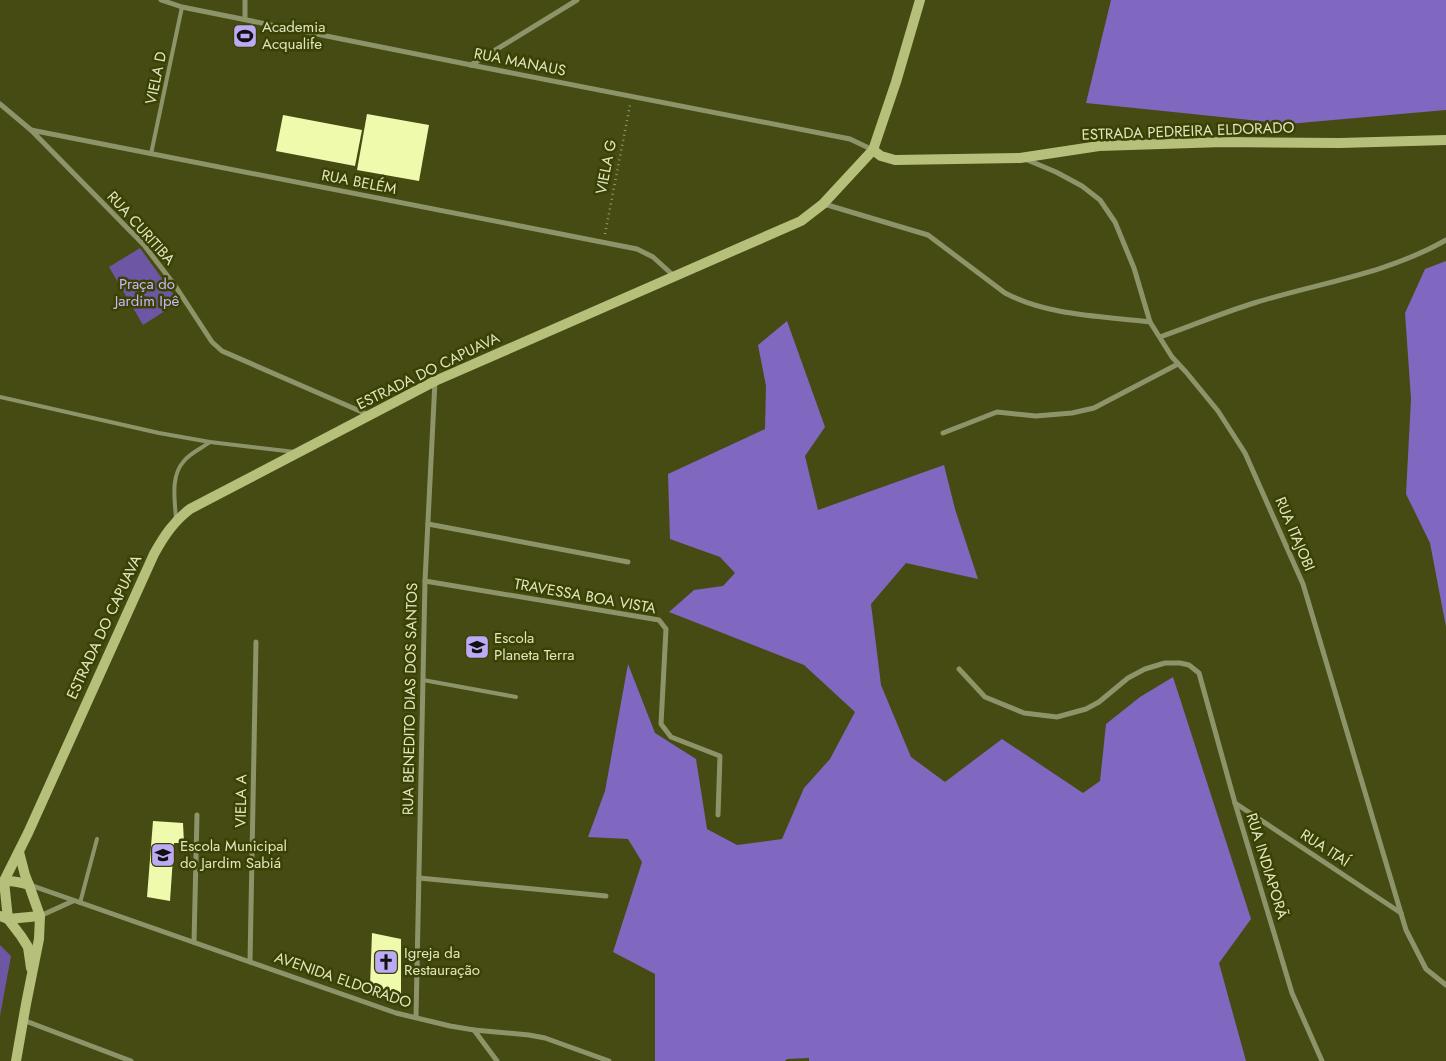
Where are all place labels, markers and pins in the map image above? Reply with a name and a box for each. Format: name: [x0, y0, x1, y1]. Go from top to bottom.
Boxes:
place label: Academia Acqualife: [262, 16, 325, 55]
sports icon: Academia Acqualife: [232, 23, 258, 49]
place label: Escola Planeta Terra: [494, 627, 575, 666]
school or university icon: Escola Planeta Terra: [464, 634, 490, 660]
place label: Escola Municipal do Jardim Sabiá: [180, 835, 287, 874]
school or university icon: Escola Municipal do Jardim Sabiá: [150, 842, 176, 868]
place label: Igreja da Restauração: [404, 942, 480, 981]
church icon: Igreja da Restauração: [373, 949, 399, 975]

